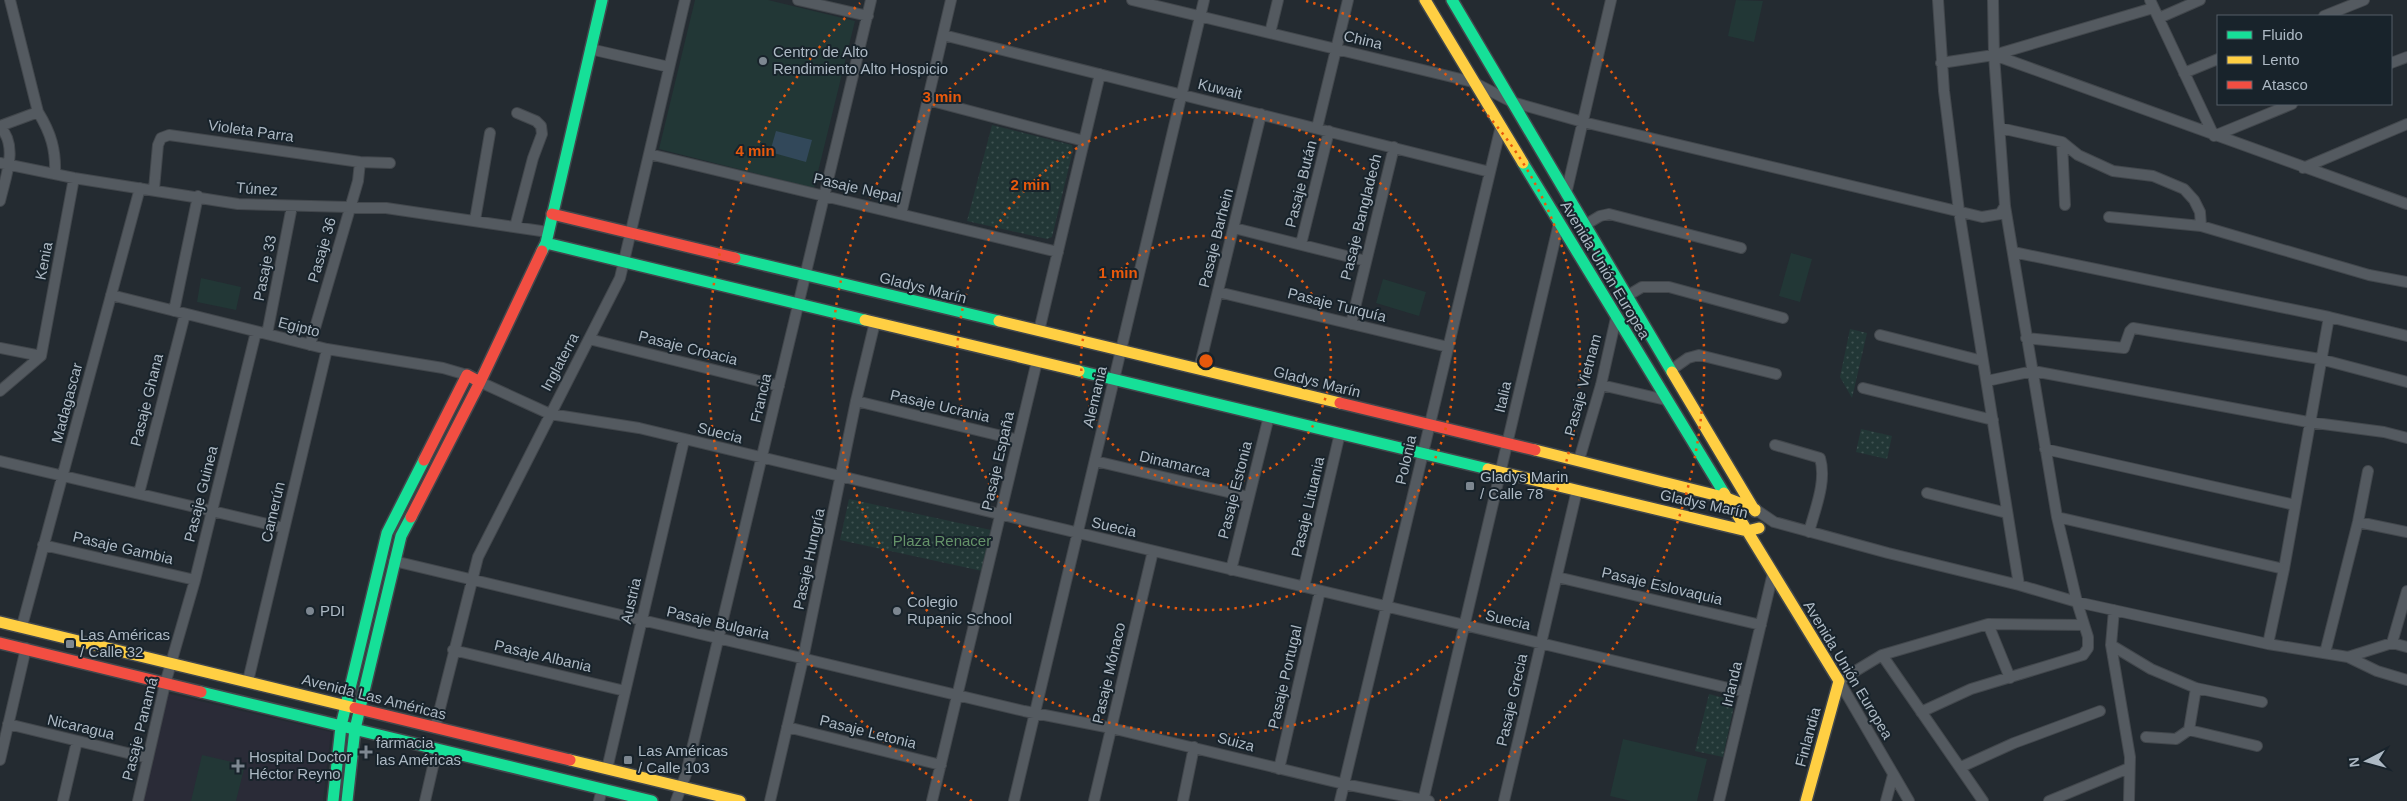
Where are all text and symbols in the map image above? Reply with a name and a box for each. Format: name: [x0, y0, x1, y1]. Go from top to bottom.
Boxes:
legend: [2217, 15, 2392, 105]
text: Fluido: [2262, 26, 2303, 43]
street label: China: [1342, 27, 1385, 52]
place label: Centro de Alto Rendimiento Alto Hospicio: [773, 43, 948, 77]
text: Lento: [2262, 51, 2300, 68]
marker: Centro de Alto Rendimiento Alto Hospicio: [757, 55, 769, 67]
street label: Kuwait: [1196, 75, 1245, 102]
text: Atasco: [2262, 76, 2308, 93]
text: 3 min: [922, 88, 962, 105]
street label: Violeta Parra: [207, 116, 296, 145]
street label: Pasaje Bután: [1281, 139, 1320, 229]
text: 4 min: [735, 142, 775, 159]
street label: Pasaje Bangladech: [1337, 152, 1384, 282]
street label: Pasaje Nepal: [812, 169, 902, 206]
text: 2 min: [1010, 176, 1050, 193]
street label: Túnez: [236, 179, 278, 198]
street label: Pasaje Barhein: [1195, 186, 1236, 289]
street label: Avenida Unión Europea: [1557, 198, 1654, 342]
street label: Pasaje 36: [304, 215, 339, 284]
street label: Pasaje 33: [250, 234, 279, 302]
street label: Kenia: [32, 240, 56, 281]
text: 1 min: [1098, 264, 1138, 281]
street label: Gladys Marín: [878, 268, 968, 307]
street label: Pasaje Turquía: [1286, 284, 1389, 325]
street label: Egipto: [276, 313, 322, 340]
street label: Pasaje Croacia: [637, 327, 740, 368]
street label: Inglaterra: [537, 329, 582, 394]
street label: Pasaje Vietnam: [1561, 332, 1604, 438]
street label: Pasaje Ghana: [127, 351, 166, 448]
centre of rings: [1197, 352, 1215, 370]
street label: Madagascar: [48, 361, 85, 445]
street label: Gladys Marín: [1272, 362, 1362, 401]
street label: Alemania: [1079, 364, 1110, 429]
street label: Francia: [747, 371, 775, 424]
street label: Italia: [1491, 379, 1515, 414]
street label: Pasaje Ucrania: [889, 386, 992, 425]
street label: Pasaje España: [978, 409, 1017, 512]
street label: Suecia: [696, 419, 745, 446]
street label: Polonia: [1392, 433, 1420, 486]
street label: Pasaje Estonia: [1214, 439, 1255, 540]
street label: Pasaje Guinea: [180, 443, 221, 544]
street label: Dinamarca: [1138, 447, 1213, 480]
street label: Pasaje Lituania: [1288, 454, 1327, 559]
place label: Gladys Marin / Calle 78: [1480, 468, 1568, 502]
street label: Camerún: [257, 480, 288, 544]
marker: Gladys Marin / Calle 78: [1464, 480, 1476, 492]
street label: Gladys Marín: [1659, 486, 1749, 521]
street label: Pasaje Hungría: [789, 506, 828, 611]
street label: Suecia: [1090, 513, 1139, 540]
street label: Pasaje Gambia: [71, 528, 176, 567]
park label: Plaza Renacer: [893, 532, 991, 549]
street label: Pasaje Eslovaquia: [1600, 563, 1725, 608]
street label: Austria: [617, 576, 644, 626]
place label: Colegio Rupanic School: [907, 593, 1012, 627]
street label: Avenida Unión Europea: [1800, 598, 1897, 742]
place label: PDI: [320, 602, 345, 619]
street label: Pasaje Bulgaria: [665, 602, 772, 643]
marker: PDI: [304, 605, 316, 617]
marker: Colegio Rupanic School: [891, 605, 903, 617]
street label: Suecia: [1484, 606, 1533, 633]
street label: Pasaje Mónaco: [1089, 621, 1128, 725]
street label: Pasaje Portugal: [1264, 623, 1305, 730]
place label: Las Américas / Calle 32: [80, 626, 170, 660]
street label: Pasaje Albania: [493, 636, 594, 675]
marker: Las Américas / Calle 32: [64, 638, 76, 650]
street label: Pasaje Grecia: [1493, 651, 1531, 748]
street label: Irlanda: [1718, 659, 1745, 708]
street label: Avenida Las Américas: [300, 670, 448, 723]
street label: Pasaje Panamá: [118, 675, 161, 782]
street label: Finlandia: [1791, 705, 1824, 768]
street label: Nicaragua: [46, 711, 117, 743]
street label: Pasaje Letonia: [818, 711, 919, 752]
street label: Suiza: [1216, 728, 1257, 755]
place label: farmacia las Américas: [376, 734, 461, 768]
north arrow: [2342, 736, 2392, 786]
place label: Las Américas / Calle 103: [638, 742, 728, 776]
marker: farmacia las Américas: [360, 746, 372, 758]
place label: Hospital Doctor Héctor Reyno: [249, 748, 352, 782]
marker: Las Américas / Calle 103: [622, 754, 634, 766]
text: N: [2346, 756, 2363, 768]
marker: Hospital Doctor Héctor Reyno: [231, 759, 245, 773]

